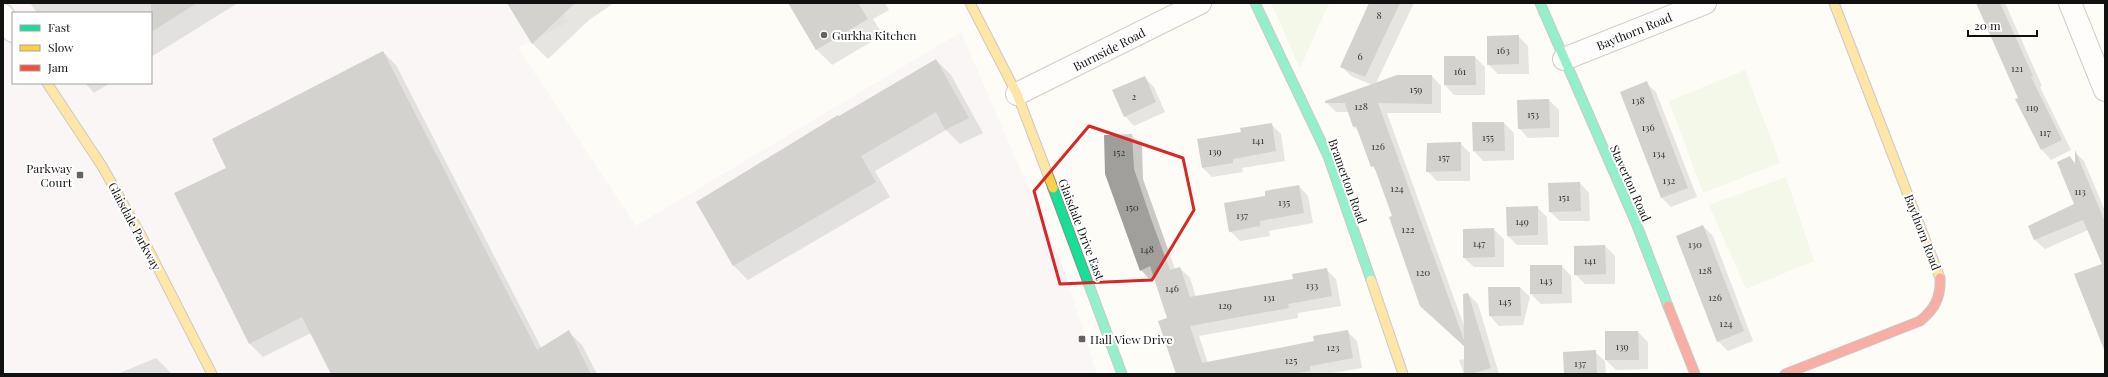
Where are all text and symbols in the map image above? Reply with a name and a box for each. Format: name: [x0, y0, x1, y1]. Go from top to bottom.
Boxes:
house number: 8: [1376, 8, 1382, 22]
street label: Baythorn Road: [1594, 9, 1674, 53]
legend: [12, 12, 152, 84]
scale bar: [1968, 12, 2037, 38]
text: 20 m: [1974, 17, 2001, 33]
text: Fast: [48, 19, 71, 35]
street label: Burnside Road: [1070, 24, 1148, 74]
place label: Gurkha Kitchen: [832, 27, 916, 43]
marker: Gurkha Kitchen: [819, 30, 829, 40]
text: Slow: [48, 39, 74, 55]
house number: 163: [1496, 43, 1510, 57]
house number: 6: [1357, 49, 1363, 63]
text: Jam: [47, 59, 69, 75]
house number: 121: [2011, 61, 2023, 75]
house number: 161: [1454, 64, 1467, 78]
house number: 159: [1410, 82, 1422, 96]
house number: 2: [1132, 89, 1137, 103]
house number: 138: [1631, 93, 1645, 107]
house number: 128: [1354, 99, 1368, 113]
house number: 119: [2026, 100, 2038, 114]
house number: 153: [1527, 107, 1540, 121]
house number: 136: [1641, 120, 1655, 134]
house number: 117: [2039, 125, 2051, 139]
house number: 155: [1482, 130, 1494, 144]
house number: 141: [1252, 133, 1264, 147]
street label: Bramerton Road: [1325, 136, 1371, 226]
house number: 126: [1371, 139, 1385, 153]
street label: Staverton Road: [1607, 142, 1655, 224]
house number: 139: [1208, 144, 1222, 158]
house number: 152: [1113, 145, 1125, 159]
house number: 134: [1653, 146, 1666, 160]
house number: 157: [1438, 150, 1450, 164]
place label: Parkway Court: [26, 160, 73, 190]
marker: Parkway Court: [75, 170, 85, 180]
house number: 132: [1663, 173, 1676, 187]
street label: Glaisdale Drive East: [1055, 176, 1109, 283]
street label: Glaisdale Parkway: [105, 179, 165, 273]
house number: 124: [1390, 181, 1404, 195]
house number: 113: [2074, 184, 2086, 198]
house number: 151: [1558, 190, 1570, 204]
street label: Baythorn Road: [1901, 192, 1945, 272]
house number: 135: [1278, 195, 1290, 209]
house number: 150: [1125, 200, 1139, 214]
house number: 137: [1236, 208, 1248, 222]
house number: 149: [1515, 214, 1529, 228]
house number: 122: [1401, 222, 1415, 236]
house number: 147: [1473, 236, 1485, 250]
house number: 130: [1688, 237, 1702, 251]
house number: 148: [1140, 242, 1154, 256]
house number: 141: [1584, 253, 1596, 267]
house number: 128: [1698, 263, 1712, 277]
house number: 120: [1416, 265, 1430, 279]
house number: 143: [1540, 273, 1553, 287]
house number: 133: [1306, 278, 1319, 292]
house number: 146: [1165, 281, 1179, 295]
house number: 131: [1263, 290, 1275, 304]
house number: 126: [1708, 290, 1722, 304]
house number: 145: [1499, 294, 1511, 308]
house number: 129: [1218, 298, 1232, 312]
house number: 124: [1719, 316, 1733, 330]
place label: Hall View Drive: [1090, 331, 1173, 347]
marker: Hall View Drive: [1077, 334, 1087, 344]
house number: 139: [1615, 339, 1629, 353]
house number: 123: [1327, 340, 1340, 354]
house number: 125: [1285, 353, 1297, 367]
house number: 137: [1574, 356, 1586, 370]

